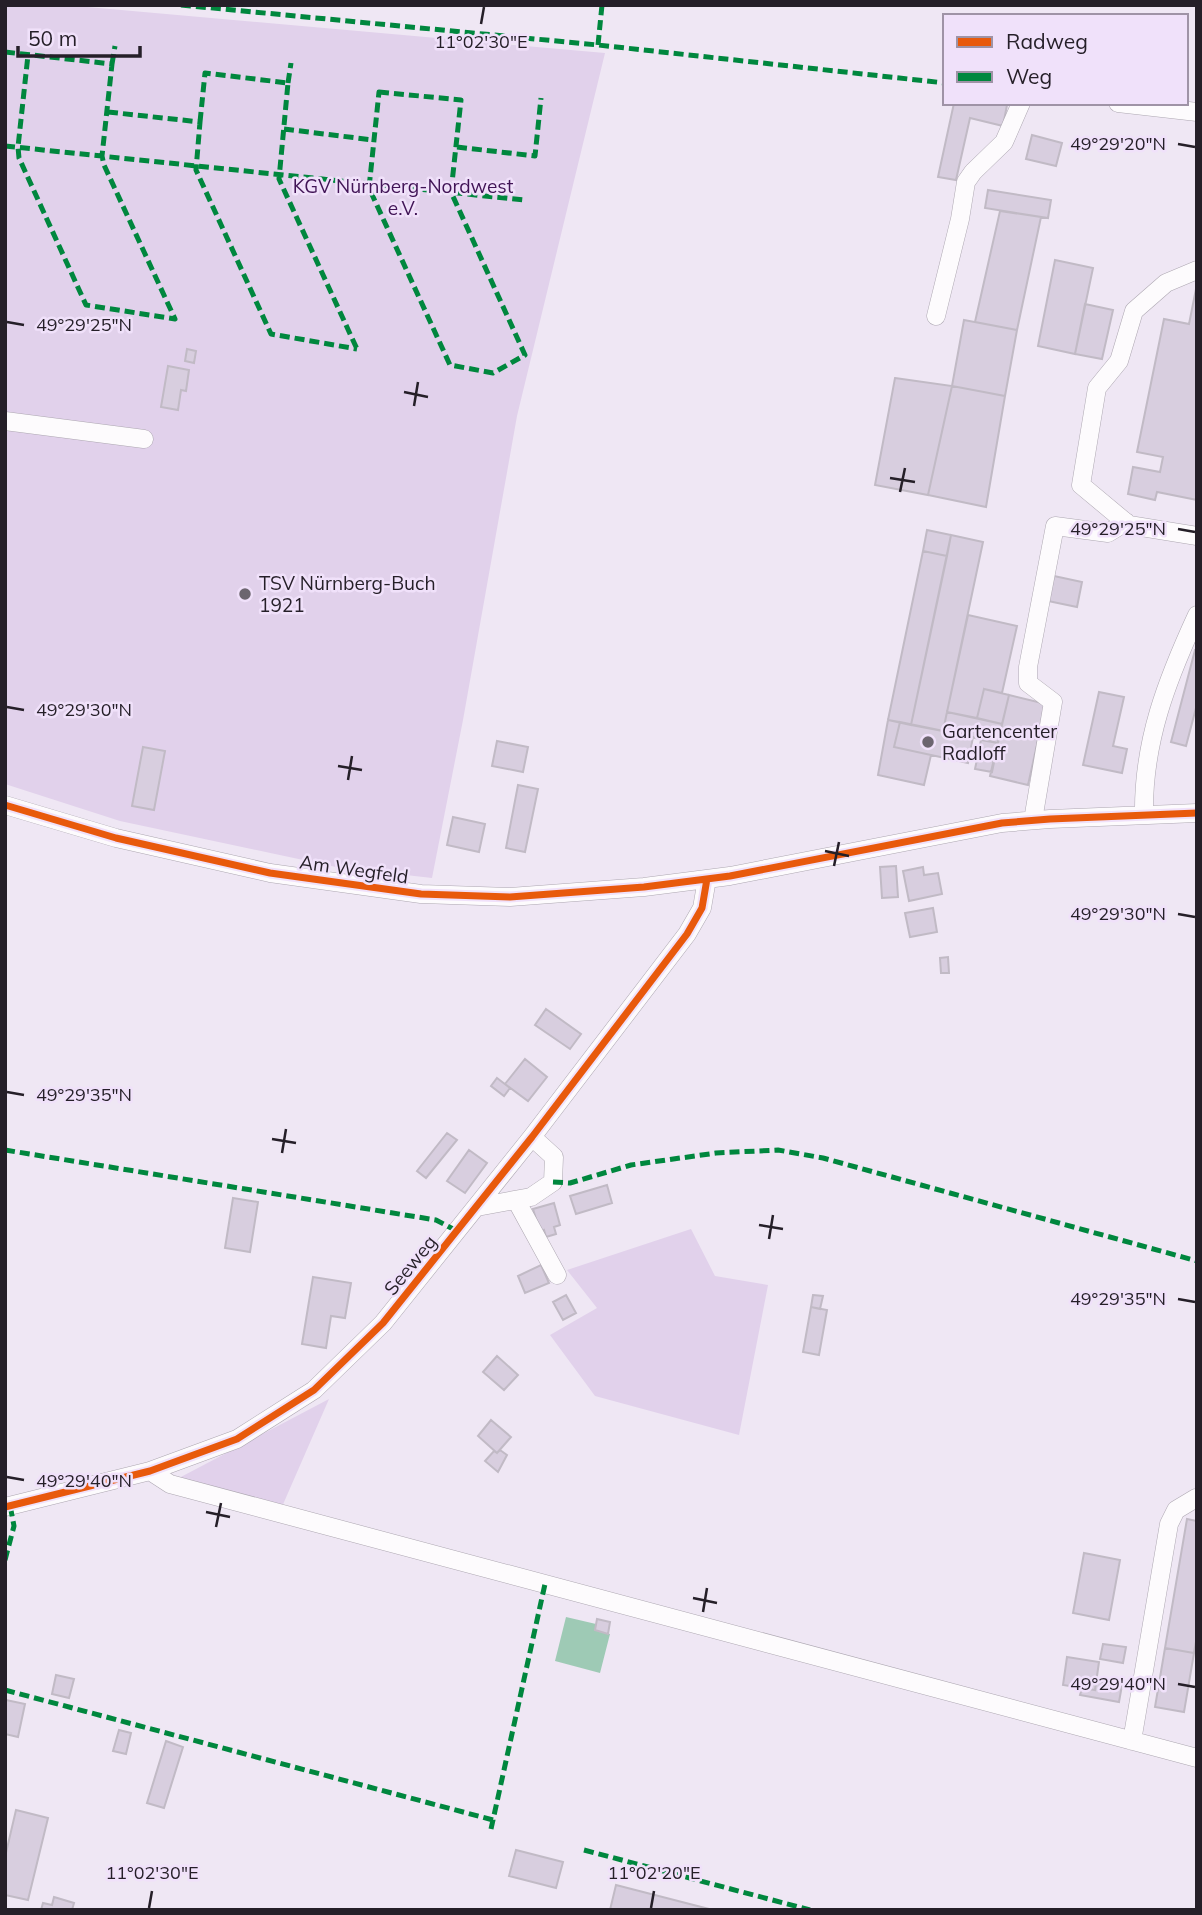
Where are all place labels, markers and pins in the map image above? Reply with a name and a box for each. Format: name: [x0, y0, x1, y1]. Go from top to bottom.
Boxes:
place label: TSV Nürnberg-Buch 1921: [259, 571, 436, 617]
marker: TSV Nürnberg-Buch 1921: [237, 586, 253, 602]
place label: Gartencenter Radloff: [942, 719, 1057, 765]
marker: Gartencenter Radloff: [920, 734, 936, 750]

